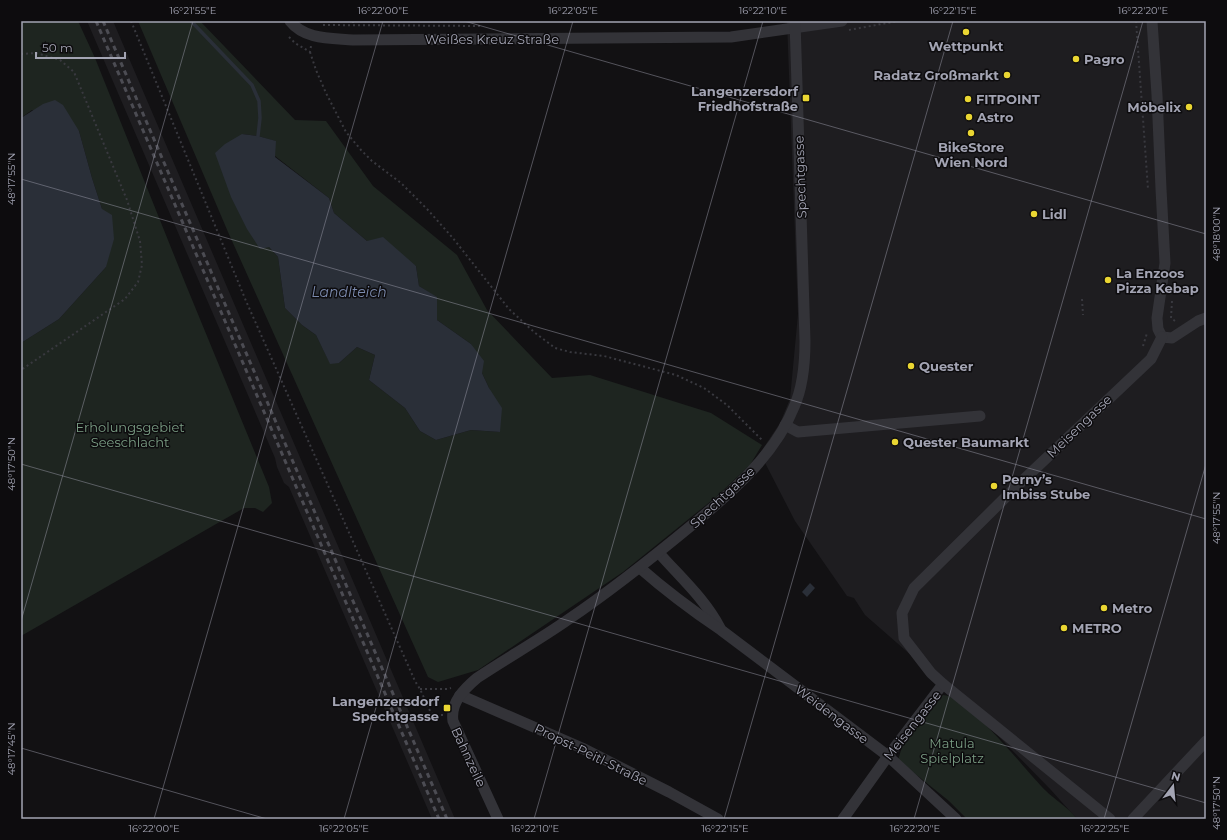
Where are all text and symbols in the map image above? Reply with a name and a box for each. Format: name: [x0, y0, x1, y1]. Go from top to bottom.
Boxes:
text: 16°21'55"E: [169, 4, 217, 17]
text: 16°22'00"E: [357, 4, 409, 17]
text: 16°22'05"E: [548, 4, 598, 17]
text: 16°22'10"E: [739, 4, 788, 17]
text: 16°22'15"E: [929, 4, 977, 17]
text: 16°22'20"E: [1118, 4, 1168, 17]
marker: Wettpunkt: [961, 27, 971, 37]
street label: Weißes Kreuz Straße: [425, 31, 559, 47]
scale bar: [36, 34, 125, 60]
place label: Wettpunkt: [929, 38, 1004, 54]
text: 50 m: [42, 40, 73, 55]
place label: Pagro: [1084, 51, 1125, 67]
marker: Pagro: [1071, 54, 1081, 64]
place label: Radatz Großmarkt: [874, 67, 999, 83]
marker: Radatz Großmarkt: [1002, 70, 1012, 80]
place label: Langenzersdorf Friedhofstraße: [691, 83, 799, 114]
place label: FITPOINT: [976, 91, 1040, 107]
marker: Langenzersdorf Friedhofstraße: [801, 93, 811, 103]
marker: FITPOINT: [963, 94, 973, 104]
place label: Möbelix: [1127, 99, 1181, 115]
marker: Möbelix: [1184, 102, 1194, 112]
place label: Astro: [976, 109, 1014, 125]
marker: Astro: [964, 112, 974, 122]
marker: BikeStore Wien Nord: [966, 128, 976, 138]
street label: Spechtgasse: [791, 135, 809, 219]
place label: BikeStore Wien Nord: [934, 139, 1008, 170]
text: 48°17'55"N: [5, 153, 18, 205]
place label: Lidl: [1042, 206, 1067, 222]
text: 48°18'00"N: [1210, 207, 1223, 262]
marker: Lidl: [1029, 209, 1039, 219]
place label: La Enzoos Pizza Kebap: [1116, 265, 1199, 296]
marker: La Enzoos Pizza Kebap: [1103, 275, 1113, 285]
water label: Landlteich: [311, 283, 387, 301]
place label: Quester: [919, 358, 974, 374]
marker: Quester: [906, 361, 916, 371]
street label: Meisengasse: [1043, 391, 1115, 461]
park label: Erholungsgebiet Seeschlacht: [75, 419, 185, 450]
place label: Quester Baumarkt: [903, 434, 1030, 450]
text: 48°17'50"N: [5, 437, 18, 491]
marker: Quester Baumarkt: [890, 437, 900, 447]
street label: Spechtgasse: [686, 463, 758, 531]
place label: Perny’s Imbiss Stube: [1002, 471, 1090, 502]
marker: Perny’s Imbiss Stube: [989, 481, 999, 491]
text: 48°17'55"N: [1210, 492, 1223, 544]
place label: Metro: [1112, 600, 1153, 616]
marker: Metro: [1099, 603, 1109, 613]
place label: METRO: [1072, 620, 1122, 636]
marker: METRO: [1059, 623, 1069, 633]
street label: Weidengasse: [792, 681, 872, 747]
street label: Meisengasse: [880, 687, 944, 763]
place label: Langenzersdorf Spechtgasse: [332, 693, 440, 724]
marker: Langenzersdorf Spechtgasse: [442, 703, 452, 713]
street label: Propst-Peitl-Straße: [532, 720, 650, 788]
text: 48°17'45"N: [5, 722, 18, 776]
street label: Bahnzeile: [448, 724, 490, 790]
park label: Matula Spielplatz: [920, 735, 984, 766]
north arrow: [1153, 766, 1193, 806]
text: N: [1170, 768, 1182, 784]
text: 48°17'50"N: [1210, 776, 1223, 830]
text: 16°22'00"E: [128, 822, 180, 835]
text: 16°22'05"E: [319, 822, 369, 835]
text: 16°22'10"E: [511, 822, 560, 835]
text: 16°22'15"E: [701, 822, 749, 835]
text: 16°22'20"E: [890, 822, 940, 835]
text: 16°22'25"E: [1080, 822, 1130, 835]

